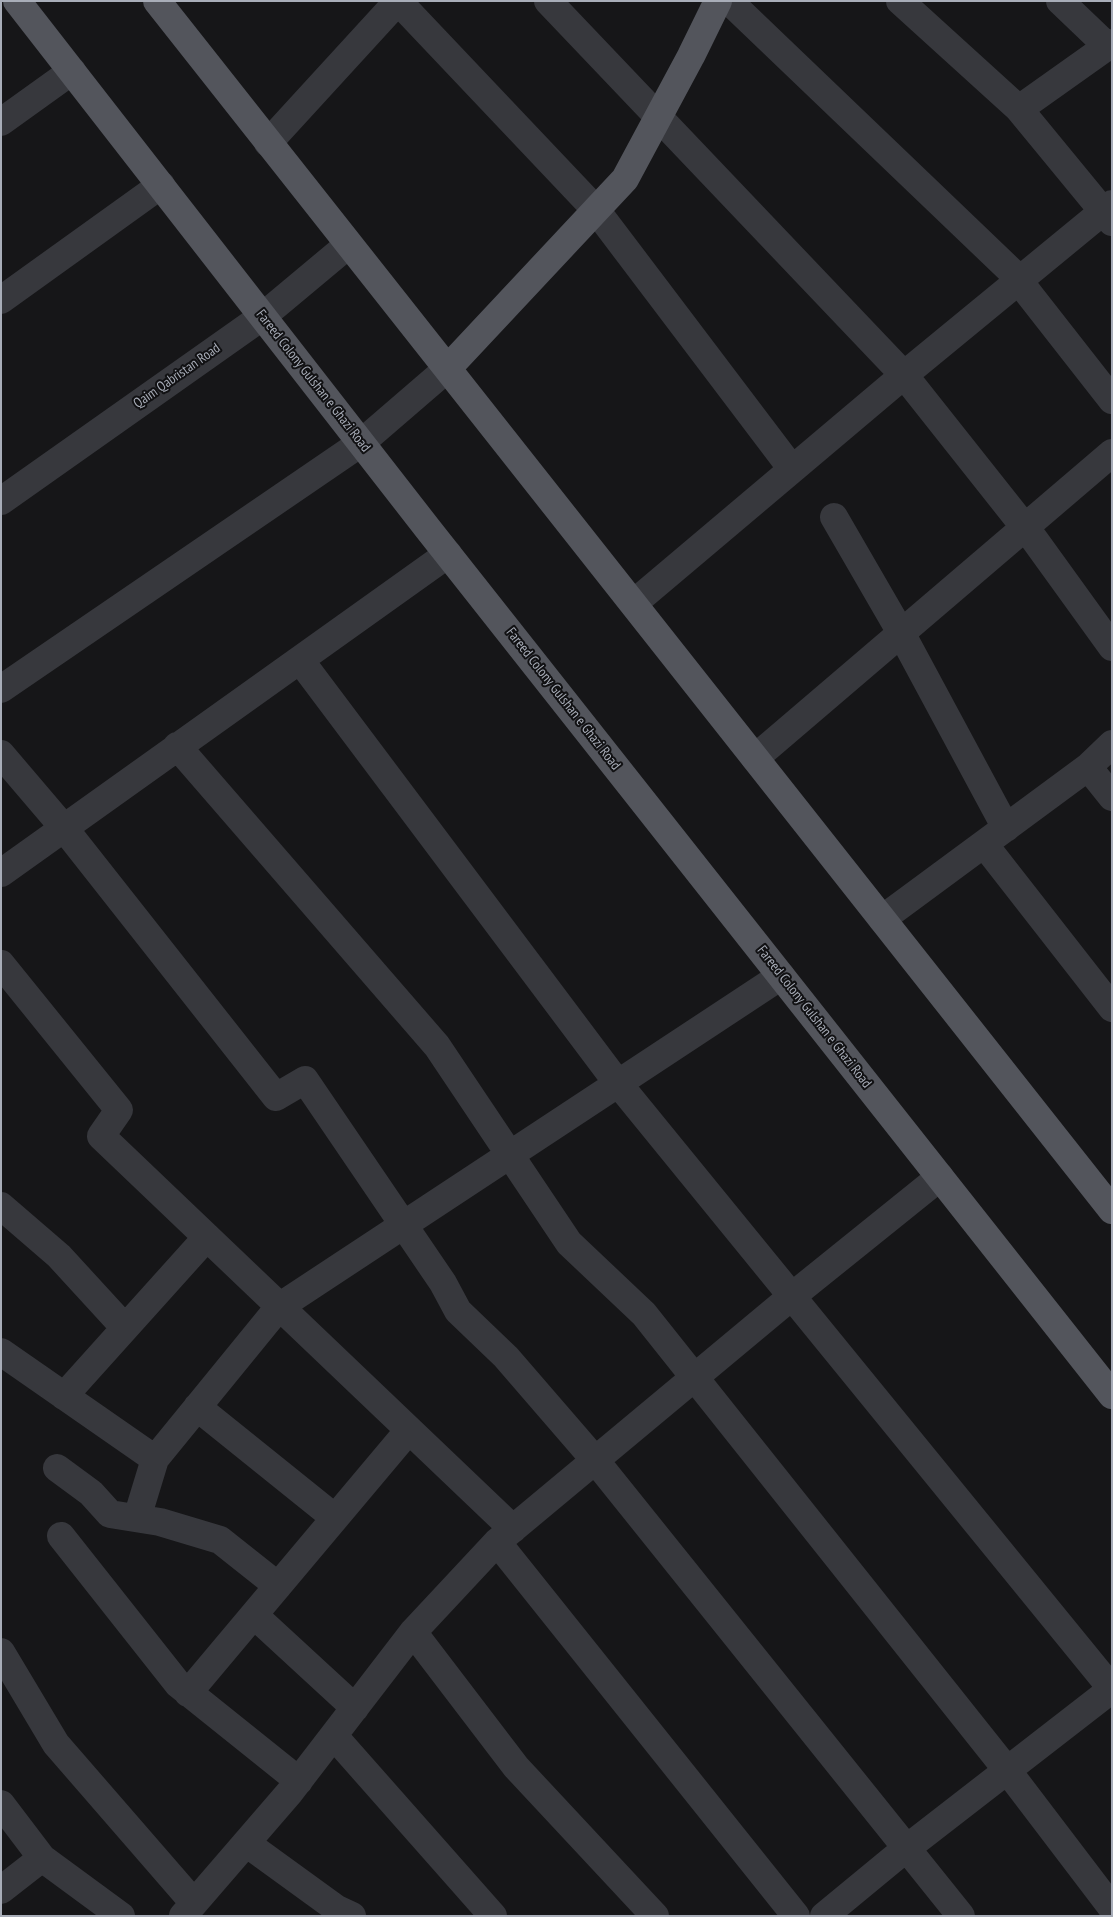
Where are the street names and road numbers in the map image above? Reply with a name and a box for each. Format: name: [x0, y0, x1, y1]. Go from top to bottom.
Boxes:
street label: Fareed Colony Gulshan e Ghazi Road: [252, 307, 374, 455]
street label: Qaim Qabristan Road: [130, 340, 224, 412]
street label: Fareed Colony Gulshan e Ghazi Road: [502, 625, 624, 773]
street label: Fareed Colony Gulshan e Ghazi Road: [753, 943, 875, 1091]

